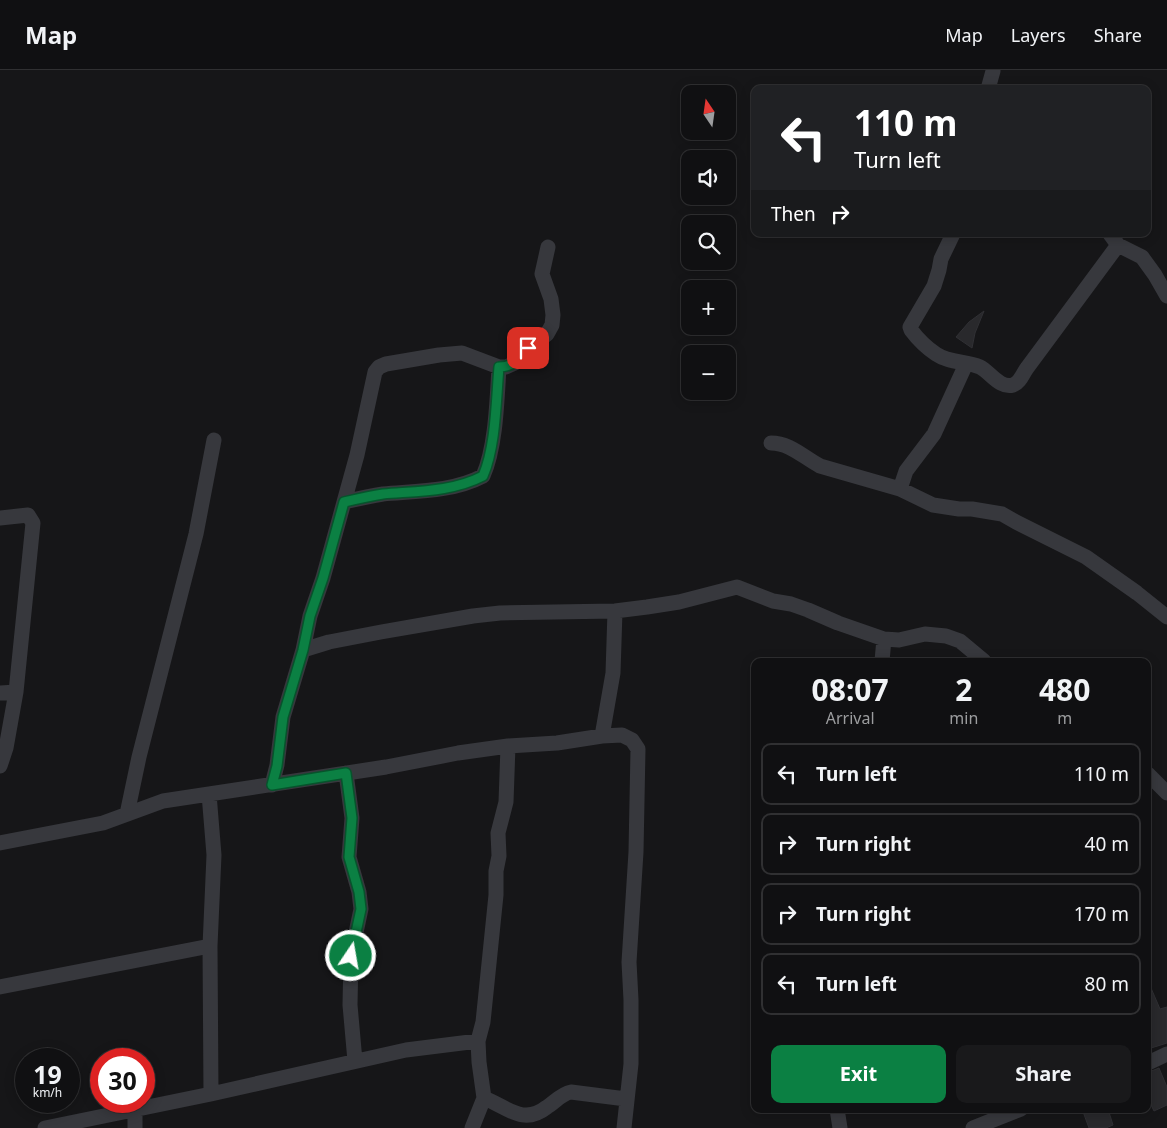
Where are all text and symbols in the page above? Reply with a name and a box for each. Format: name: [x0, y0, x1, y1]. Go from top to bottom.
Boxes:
text: Map: [25, 18, 77, 51]
text: Map: [945, 23, 983, 47]
text: Layers: [1011, 23, 1066, 47]
text: Share: [1094, 23, 1142, 47]
north arrow: [681, 85, 736, 140]
map controls: [681, 85, 736, 400]
text: 110 m: [854, 99, 957, 146]
icon: left: [771, 105, 836, 170]
text: Turn left: [854, 144, 941, 174]
button: sound: [681, 150, 736, 205]
icon: right: [826, 200, 854, 228]
text: Then: [771, 201, 816, 227]
button: search: [681, 215, 736, 270]
button: +: [681, 280, 736, 335]
pin: [507, 327, 549, 369]
icon: arrive: [514, 334, 542, 362]
button: −: [681, 345, 736, 400]
text: 08:07: [812, 669, 889, 710]
text: 2: [955, 669, 972, 710]
text: 480: [1039, 669, 1090, 710]
text: Arrival: [826, 707, 875, 729]
text: min: [949, 707, 978, 729]
text: m: [1057, 707, 1072, 729]
icon: left: [773, 760, 801, 788]
text: Turn left: [816, 761, 897, 787]
text: 110 m: [1074, 761, 1129, 787]
icon: right: [773, 830, 801, 858]
text: Turn right: [816, 831, 911, 857]
text: 40 m: [1085, 831, 1129, 857]
icon: right: [773, 900, 801, 928]
text: Turn right: [816, 901, 911, 927]
text: 170 m: [1074, 901, 1129, 927]
position arrow: [324, 929, 376, 981]
icon: left: [773, 970, 801, 998]
text: Turn left: [816, 971, 897, 997]
text: 80 m: [1085, 971, 1129, 997]
button: Exit: [771, 1045, 946, 1103]
button: Share: [956, 1045, 1131, 1103]
speed limit sign: 30: [90, 1048, 155, 1113]
text: 19: [33, 1057, 62, 1091]
text: km/h: [33, 1084, 62, 1101]

